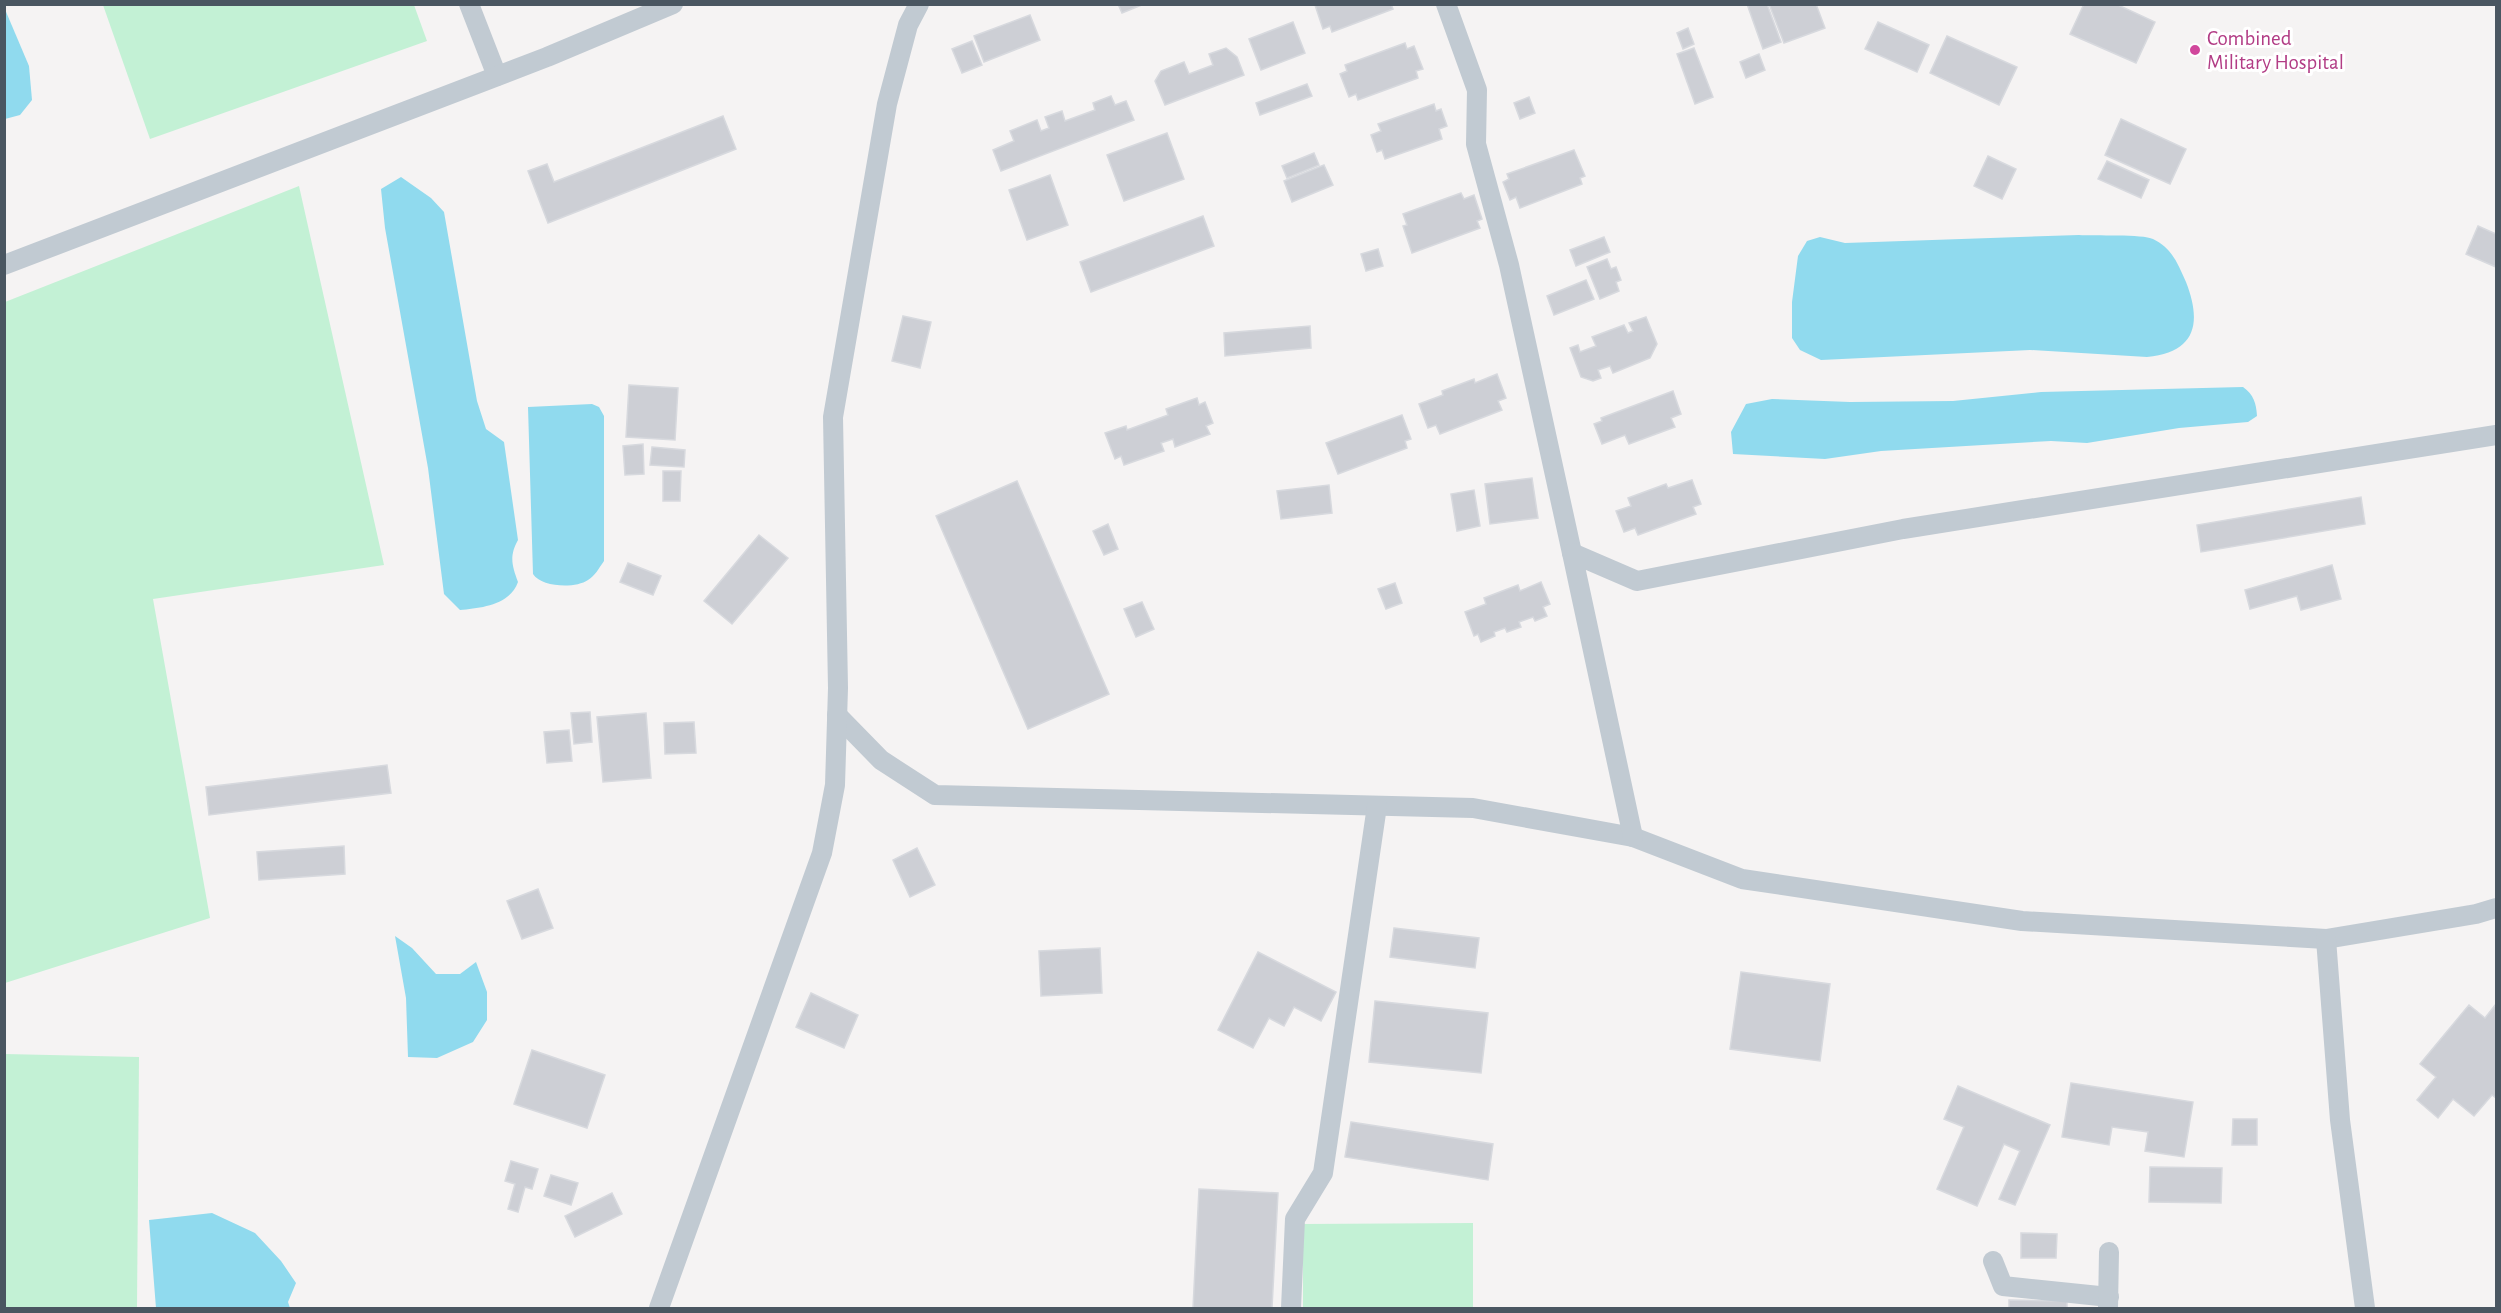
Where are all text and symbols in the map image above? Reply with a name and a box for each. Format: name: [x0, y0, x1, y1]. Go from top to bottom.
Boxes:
place label: Combined Military Hospital: [2207, 28, 2344, 73]
marker: Combined Military Hospital: [2188, 43, 2202, 57]

